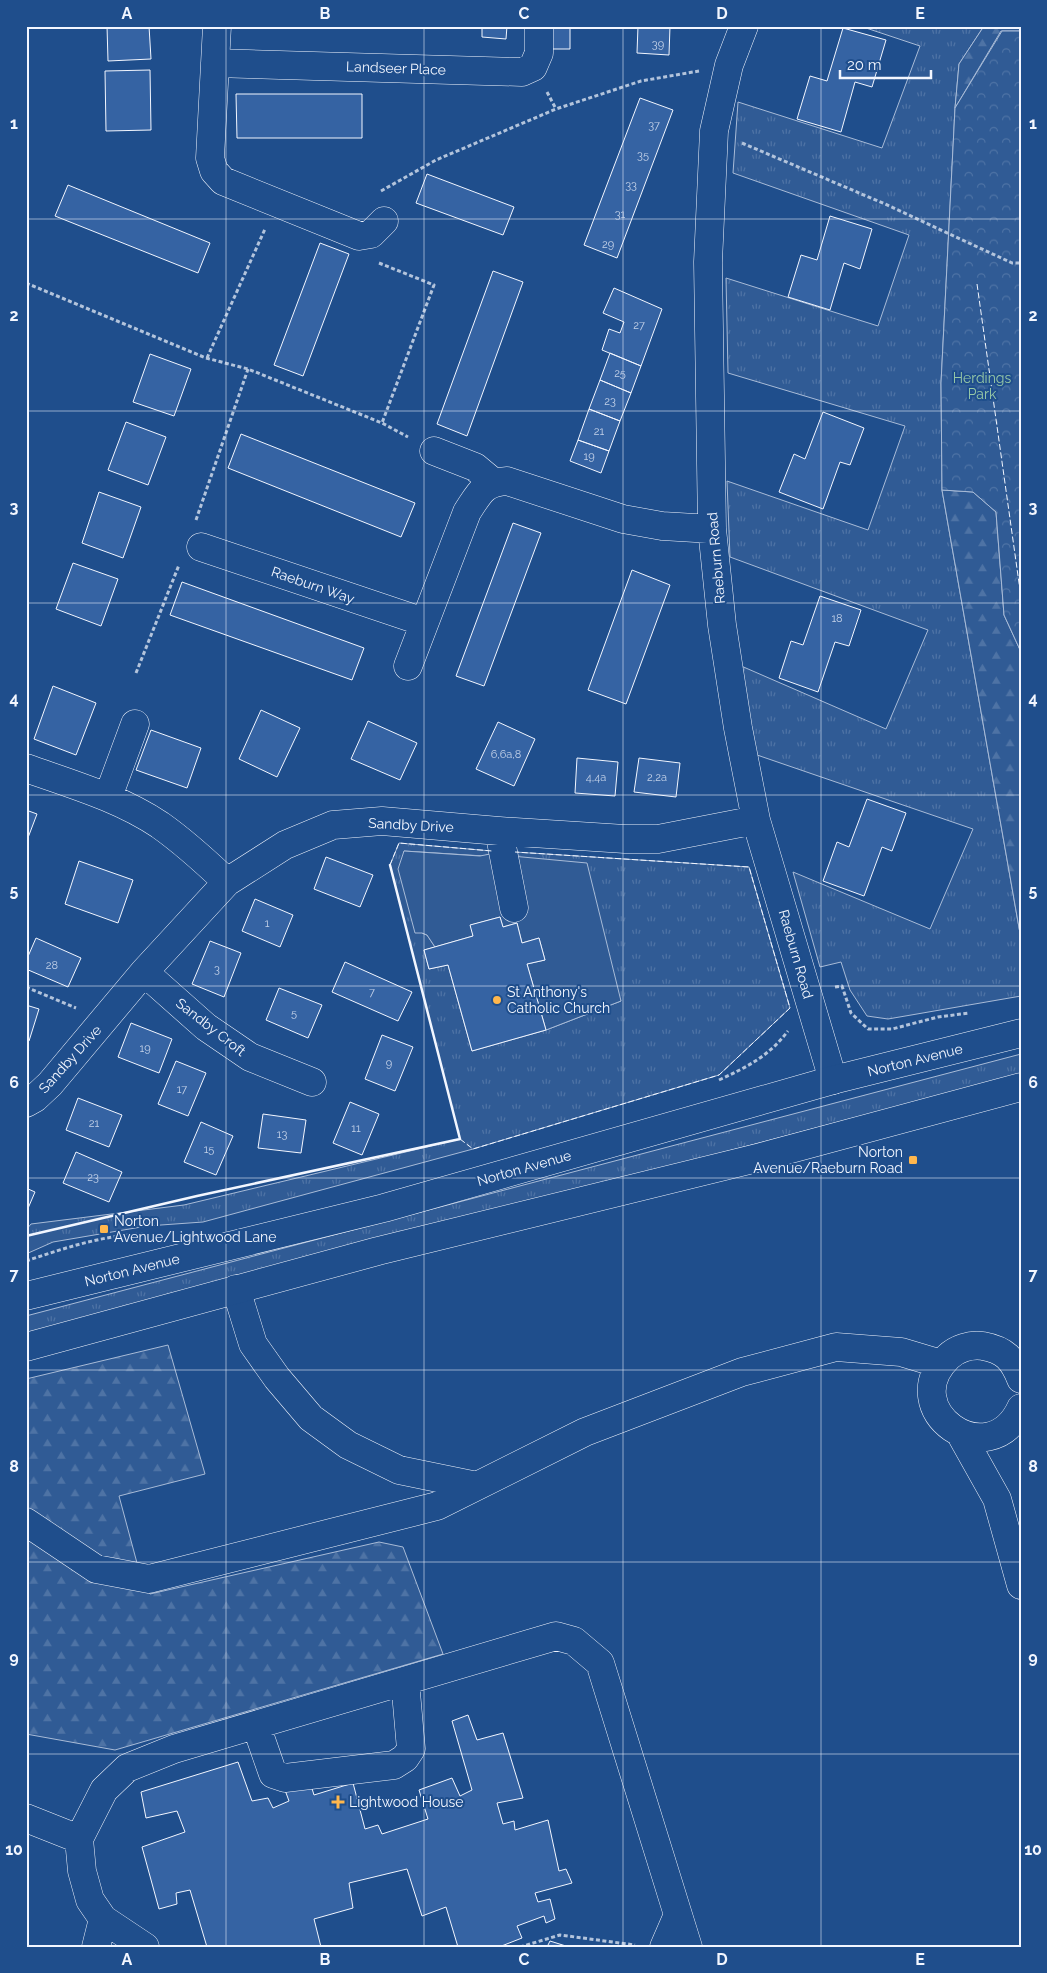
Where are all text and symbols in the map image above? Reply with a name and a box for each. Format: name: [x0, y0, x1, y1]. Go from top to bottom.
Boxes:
text: A: [122, 4, 133, 23]
text: B: [320, 4, 331, 23]
text: C: [519, 4, 530, 23]
text: D: [716, 4, 728, 23]
text: E: [915, 4, 925, 23]
house number: 39: [652, 38, 664, 51]
scale bar: [840, 48, 931, 80]
text: 20 m: [847, 56, 882, 74]
street label: Landseer Place: [346, 58, 446, 78]
text: 1: [10, 114, 18, 133]
text: 1: [1029, 114, 1037, 133]
house number: 37: [648, 119, 660, 132]
house number: 35: [637, 149, 649, 162]
house number: 33: [625, 179, 637, 192]
house number: 31: [615, 208, 626, 221]
house number: 29: [602, 238, 614, 251]
text: 2: [9, 306, 19, 325]
text: 2: [1028, 306, 1038, 325]
house number: 27: [633, 319, 645, 332]
house number: 25: [614, 367, 626, 380]
park label: Herdings Park: [953, 370, 1011, 402]
house number: 23: [604, 395, 616, 408]
house number: 21: [594, 425, 605, 438]
house number: 19: [583, 450, 595, 463]
text: 3: [10, 498, 19, 517]
text: 3: [1029, 498, 1038, 517]
street label: Raeburn Road: [704, 511, 728, 605]
street label: Raeburn Way: [269, 563, 357, 607]
house number: 18: [831, 612, 843, 625]
text: 4: [9, 689, 19, 708]
text: 4: [1028, 689, 1038, 708]
house number: 6,6a,8: [491, 748, 521, 761]
house number: 4,4a: [586, 771, 606, 784]
house number: 2,2a: [647, 771, 667, 784]
street label: Sandby Drive: [368, 815, 454, 835]
text: 5: [10, 881, 19, 900]
text: 5: [1029, 881, 1038, 900]
street label: Raeburn Road: [776, 908, 816, 1000]
house number: 1: [265, 917, 270, 930]
house number: 28: [46, 959, 58, 972]
house number: 3: [214, 963, 220, 976]
place label: St Anthony's Catholic Church: [507, 984, 610, 1016]
house number: 7: [369, 986, 375, 999]
marker: St Anthony's Catholic Church: [491, 994, 503, 1006]
street label: Sandby Croft: [173, 995, 249, 1059]
house number: 5: [291, 1007, 297, 1020]
street label: Sandby Drive: [35, 1022, 105, 1096]
street label: Norton Avenue: [866, 1040, 964, 1080]
house number: 19: [139, 1042, 151, 1055]
house number: 9: [386, 1057, 392, 1070]
text: 6: [9, 1073, 19, 1092]
text: 6: [1028, 1073, 1038, 1092]
house number: 17: [177, 1083, 187, 1096]
house number: 21: [89, 1117, 100, 1130]
house number: 11: [351, 1122, 361, 1135]
house number: 13: [277, 1128, 287, 1141]
house number: 15: [204, 1143, 214, 1156]
place label: Norton Avenue/Raeburn Road: [753, 1144, 903, 1176]
street label: Norton Avenue: [475, 1147, 573, 1189]
marker: Norton Avenue/Raeburn Road: [907, 1154, 919, 1166]
house number: 23: [87, 1171, 99, 1184]
place label: Norton Avenue/Lightwood Lane: [114, 1213, 276, 1245]
marker: Norton Avenue/Lightwood Lane: [98, 1223, 110, 1235]
street label: Norton Avenue: [83, 1250, 181, 1290]
text: 7: [10, 1265, 19, 1284]
text: 7: [1029, 1265, 1038, 1284]
text: 8: [9, 1457, 19, 1476]
text: 8: [1028, 1457, 1038, 1476]
text: 9: [9, 1648, 19, 1667]
text: 9: [1028, 1648, 1038, 1667]
place label: Lightwood House: [349, 1794, 464, 1810]
marker: Lightwood House: [331, 1795, 345, 1809]
text: 10: [5, 1840, 23, 1859]
text: 10: [1024, 1840, 1042, 1859]
text: A: [122, 1950, 133, 1969]
text: B: [320, 1950, 331, 1969]
text: C: [519, 1950, 530, 1969]
text: D: [716, 1950, 728, 1969]
text: E: [915, 1950, 925, 1969]

